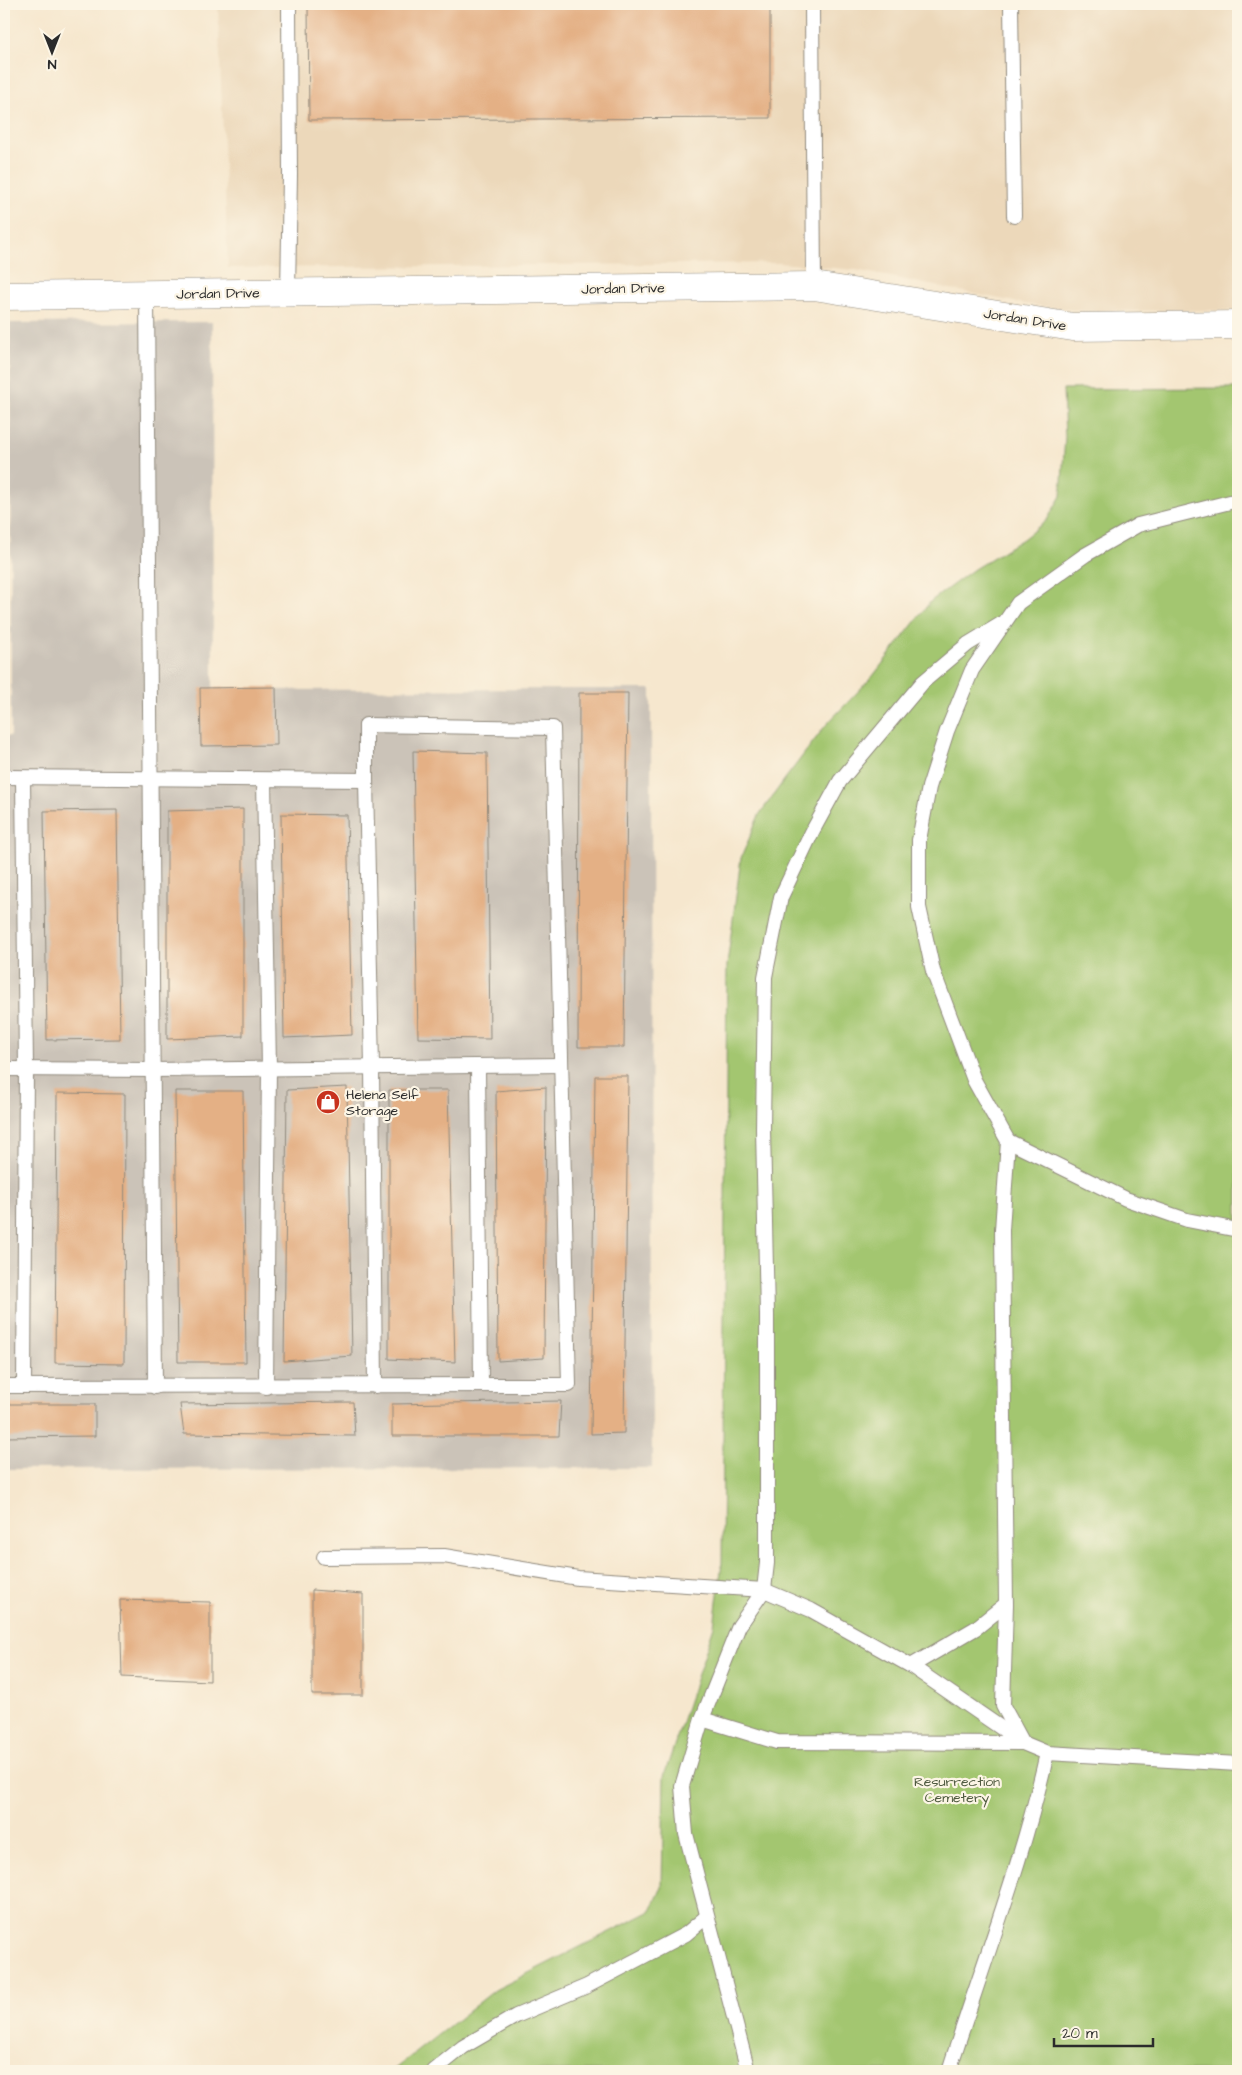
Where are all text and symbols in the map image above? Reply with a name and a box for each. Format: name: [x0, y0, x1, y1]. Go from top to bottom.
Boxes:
north arrow: [28, 28, 78, 78]
text: N: [47, 54, 56, 74]
street label: Jordan Drive: [581, 278, 665, 300]
street label: Jordan Drive: [176, 283, 260, 305]
street label: Jordan Drive: [982, 304, 1068, 336]
place label: Helena Self Storage: [346, 1085, 419, 1121]
shop icon: Helena Self Storage: [315, 1089, 341, 1115]
park label: Resurrection Cemetery: [914, 1772, 1000, 1808]
scale bar: [1054, 2015, 1153, 2047]
text: 20 m: [1062, 2023, 1098, 2044]

